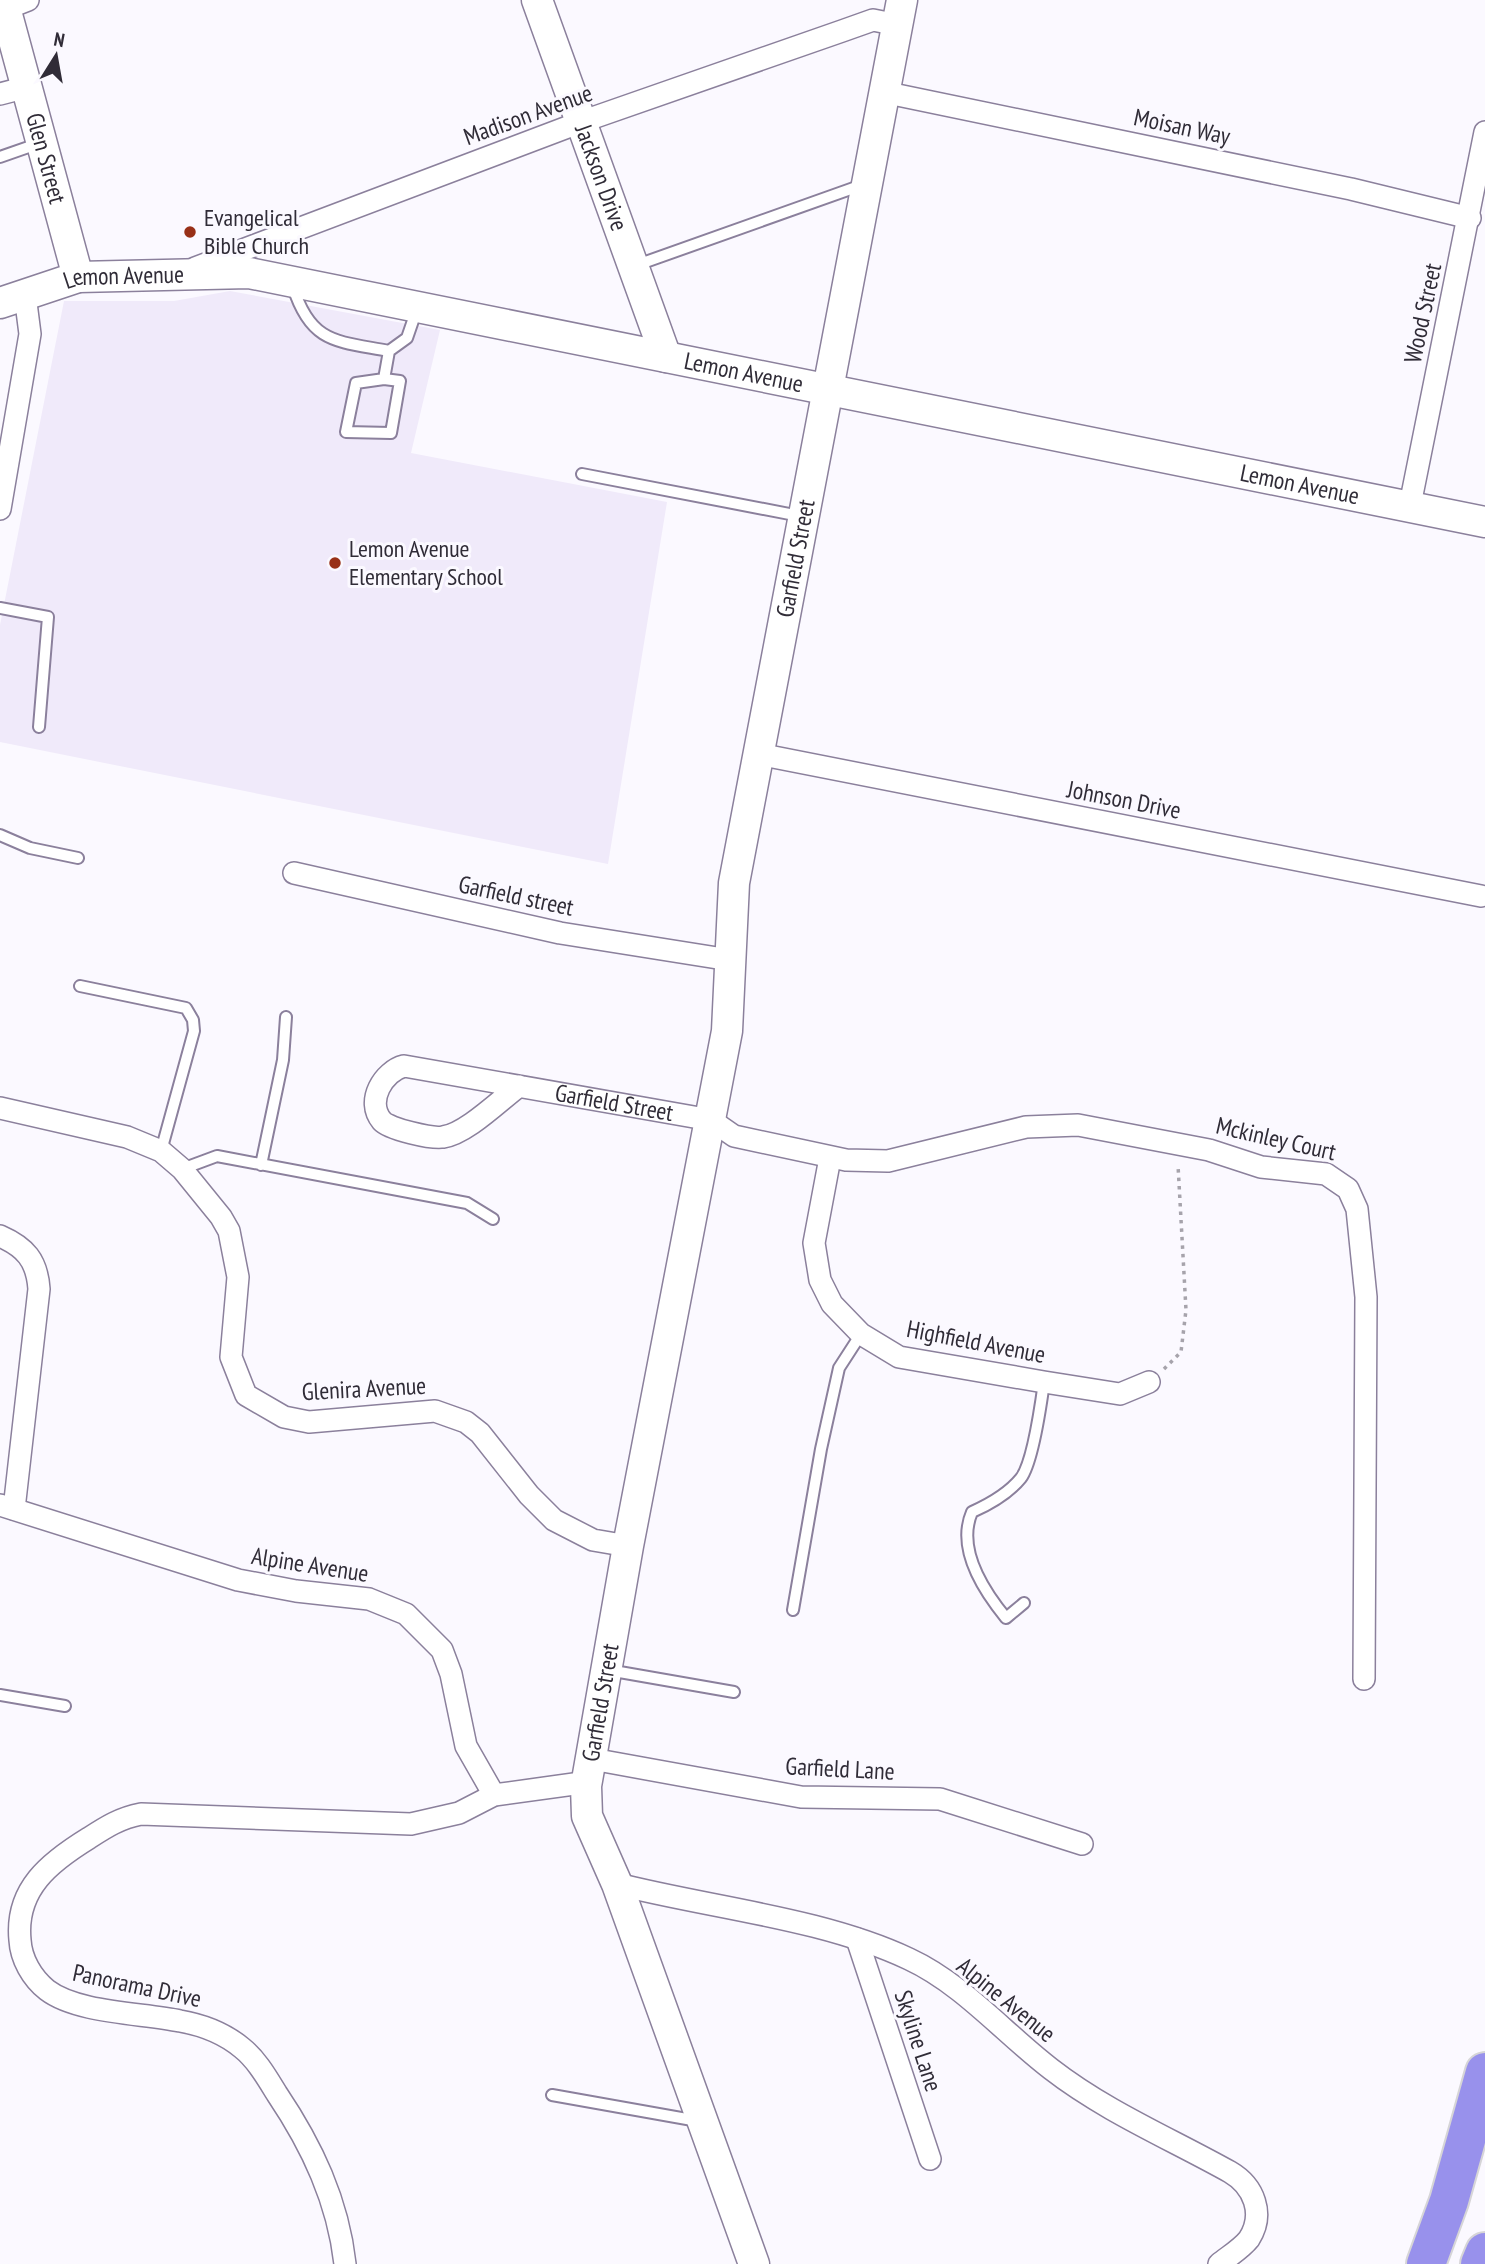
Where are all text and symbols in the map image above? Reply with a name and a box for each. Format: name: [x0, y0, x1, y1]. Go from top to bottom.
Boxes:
north arrow: [21, 21, 91, 91]
text: N: [52, 27, 67, 52]
street label: Madison Avenue: [459, 77, 596, 152]
street label: Moisan Way: [1131, 101, 1233, 152]
street label: Glen Street: [19, 109, 74, 207]
street label: Jackson Drive: [568, 119, 635, 235]
place label: Evangelical Bible Church: [204, 202, 309, 261]
marker: Evangelical Bible Church: [182, 224, 198, 240]
street label: Lemon Avenue: [59, 259, 184, 296]
street label: Wood Street: [1397, 260, 1448, 366]
street label: Lemon Avenue: [682, 345, 806, 399]
street label: Lemon Avenue: [1238, 457, 1362, 511]
street label: Garfield Street: [769, 496, 822, 620]
place label: Lemon Avenue Elementary School: [349, 533, 503, 592]
marker: Lemon Avenue Elementary School: [327, 555, 343, 571]
street label: Johnson Drive: [1064, 773, 1183, 826]
street label: Garfield street: [456, 868, 577, 923]
street label: Garfield Street: [553, 1077, 676, 1128]
street label: Mckinley Court: [1213, 1110, 1340, 1167]
street label: Highfield Avenue: [904, 1313, 1048, 1370]
street label: Glenira Avenue: [301, 1370, 427, 1407]
street label: Alpine Avenue: [249, 1540, 371, 1589]
street label: Garfield Street: [575, 1641, 626, 1764]
street label: Garfield Lane: [785, 1750, 895, 1787]
street label: Alpine Avenue: [951, 1950, 1062, 2049]
street label: Panorama Drive: [70, 1957, 204, 2014]
street label: Skyline Lane: [888, 1986, 949, 2095]

